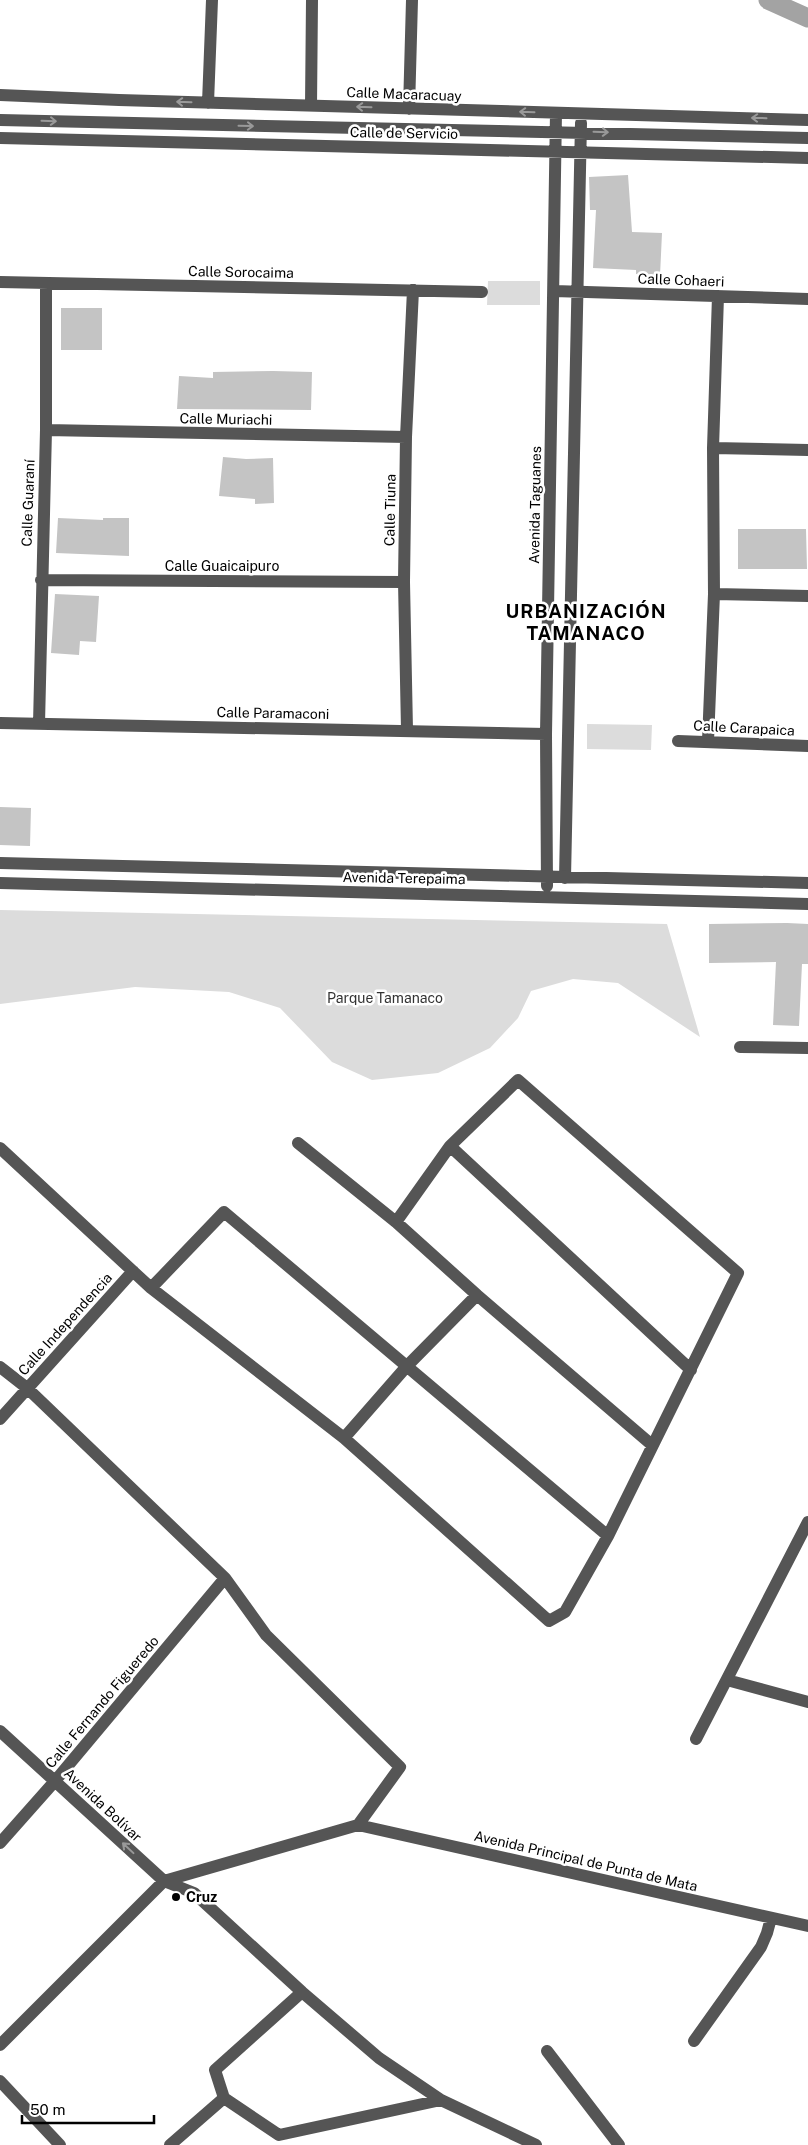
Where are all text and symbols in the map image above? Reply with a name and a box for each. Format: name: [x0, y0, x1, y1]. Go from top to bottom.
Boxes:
street label: Calle Macaracuay: [346, 84, 462, 104]
one-way arrow: [177, 97, 193, 107]
one-way arrow: [357, 103, 373, 112]
one-way arrow: [519, 108, 535, 117]
one-way arrow: [752, 114, 768, 123]
one-way arrow: [40, 117, 56, 126]
one-way arrow: [238, 121, 254, 131]
street label: Calle de Servicio: [350, 124, 458, 142]
one-way arrow: [592, 127, 609, 137]
street label: Calle Sorocaima: [188, 263, 294, 281]
street label: Calle Cohaeri: [637, 270, 725, 290]
street label: Calle Muriachi: [179, 410, 273, 428]
street label: Avenida Taguanes: [526, 446, 544, 564]
street label: Calle Guaraní: [18, 459, 38, 547]
street label: Calle Tiuna: [381, 474, 399, 546]
street label: Calle Guaicaipuro: [165, 558, 279, 574]
district label: URBANIZACIÓN TAMANACO: [505, 600, 667, 644]
street label: Calle Paramaconi: [216, 704, 330, 722]
street label: Calle Carapaica: [693, 717, 795, 739]
street label: Avenida Terepaima: [342, 869, 466, 887]
park label: Parque Tamanaco: [327, 990, 443, 1006]
street label: Calle Independencia: [15, 1270, 115, 1378]
street label: Calle Fernando Figueredo: [42, 1633, 162, 1771]
street label: Avenida Bolívar: [61, 1765, 145, 1845]
street label: Avenida Principal de Punta de Mata: [473, 1827, 699, 1895]
one-way arrow: [121, 1842, 134, 1854]
place label: Cruz: [186, 1889, 217, 1905]
marker: Cruz: [170, 1891, 182, 1903]
scale bar: [22, 2092, 155, 2124]
text: 50 m: [30, 2101, 65, 2118]

